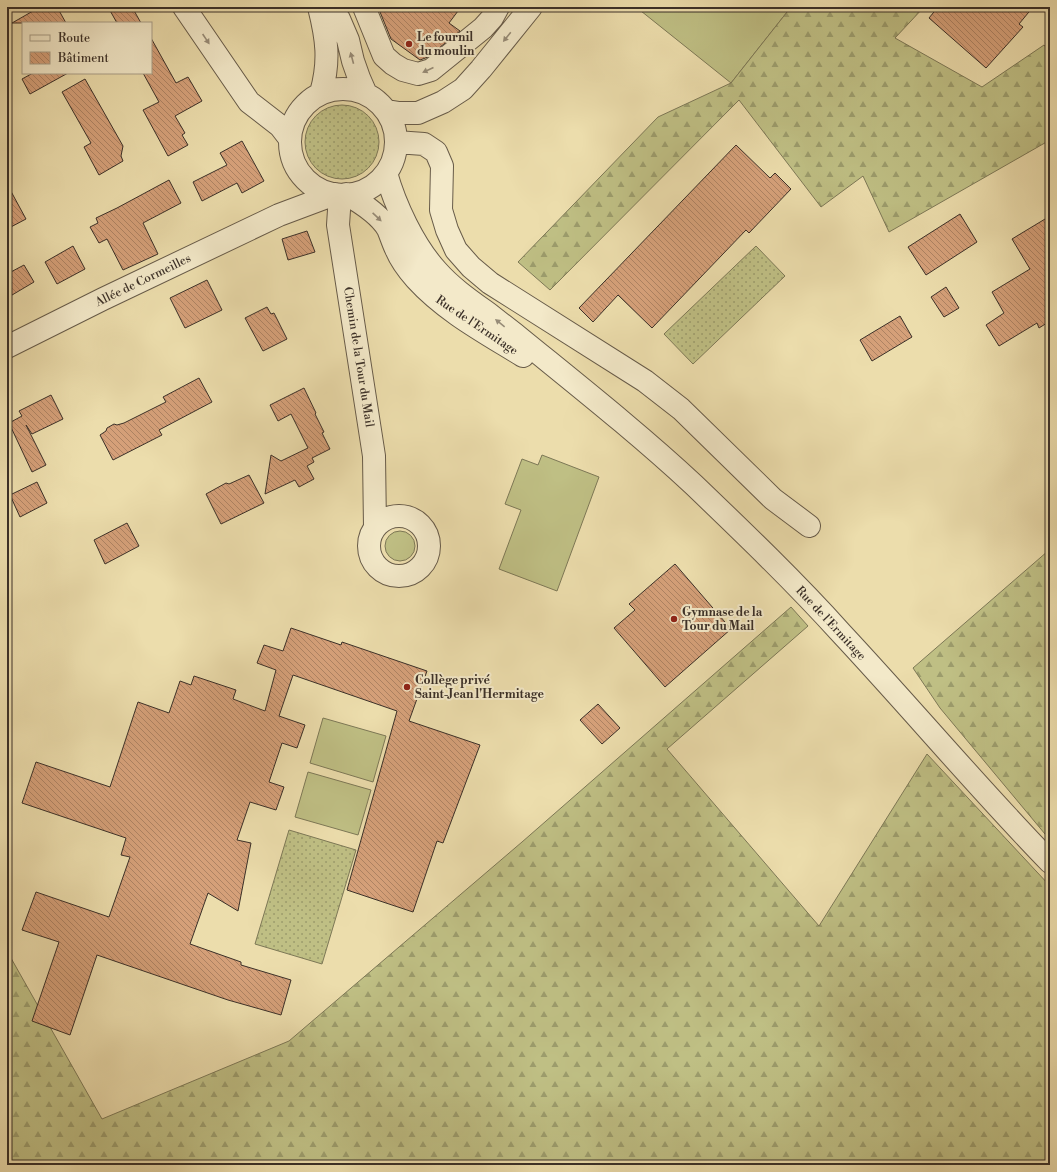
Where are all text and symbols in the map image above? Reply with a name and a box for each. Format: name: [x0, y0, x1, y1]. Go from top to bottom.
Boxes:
legend: [22, 22, 152, 74]
place label: Le fournil du moulin: [417, 30, 475, 59]
text: Route: [58, 31, 90, 46]
one-way arrow: [503, 32, 511, 43]
one-way arrow: [202, 34, 210, 44]
marker: Le fournil du moulin: [404, 39, 414, 49]
text: Bâtiment: [57, 51, 109, 66]
one-way arrow: [349, 51, 355, 64]
one-way arrow: [423, 67, 434, 73]
one-way arrow: [372, 212, 382, 222]
street label: Allée de Cormeilles: [92, 251, 194, 311]
street label: Chemin de la Tour du Mail: [340, 286, 377, 429]
street label: Rue de l'Ermitage: [433, 292, 521, 358]
one-way arrow: [495, 318, 506, 327]
street label: Rue de l'Ermitage: [792, 583, 869, 664]
place label: Gymnase de la Tour du Mail: [682, 605, 763, 634]
marker: Gymnase de la Tour du Mail: [669, 614, 679, 624]
place label: Collège privé Saint-Jean l'Hermitage: [415, 673, 544, 702]
marker: Collège privé Saint-Jean l'Hermitage: [402, 682, 412, 692]

